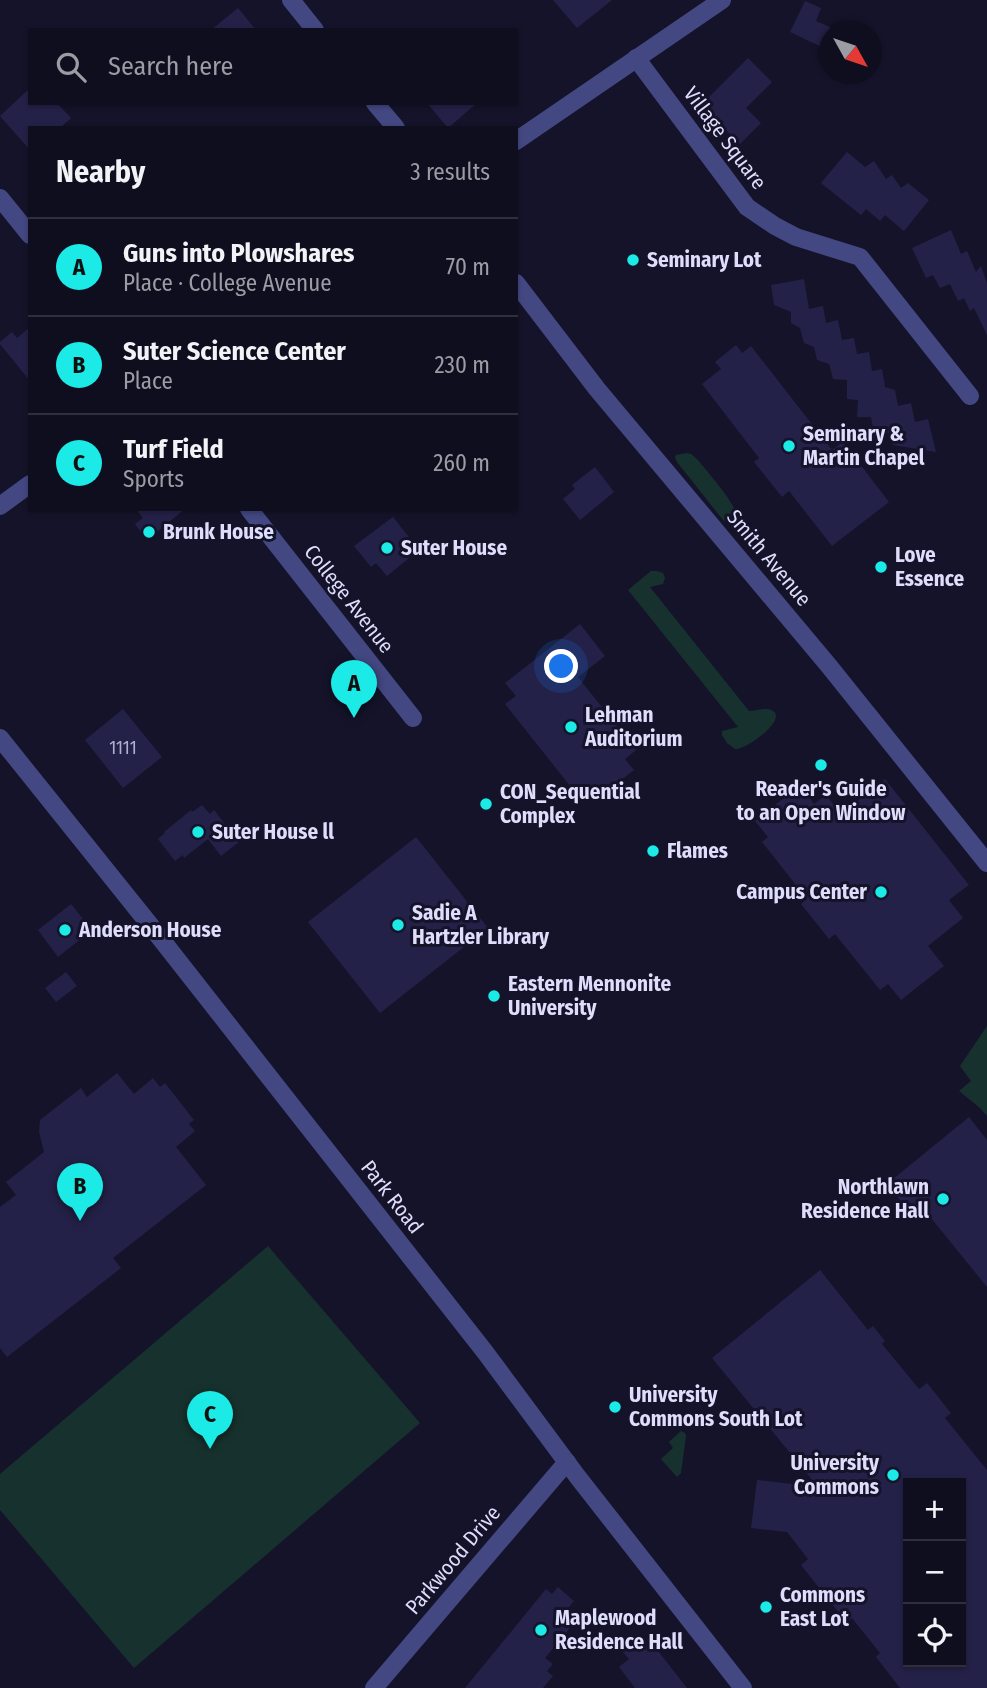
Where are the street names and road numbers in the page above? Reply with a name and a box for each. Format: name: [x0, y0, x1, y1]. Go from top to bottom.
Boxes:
street label: Village Square: [678, 81, 772, 195]
street label: Smith Avenue: [721, 505, 817, 611]
street label: College Avenue: [299, 540, 399, 658]
street label: Park Road: [355, 1155, 429, 1239]
street label: Parkwood Drive: [400, 1500, 506, 1620]

